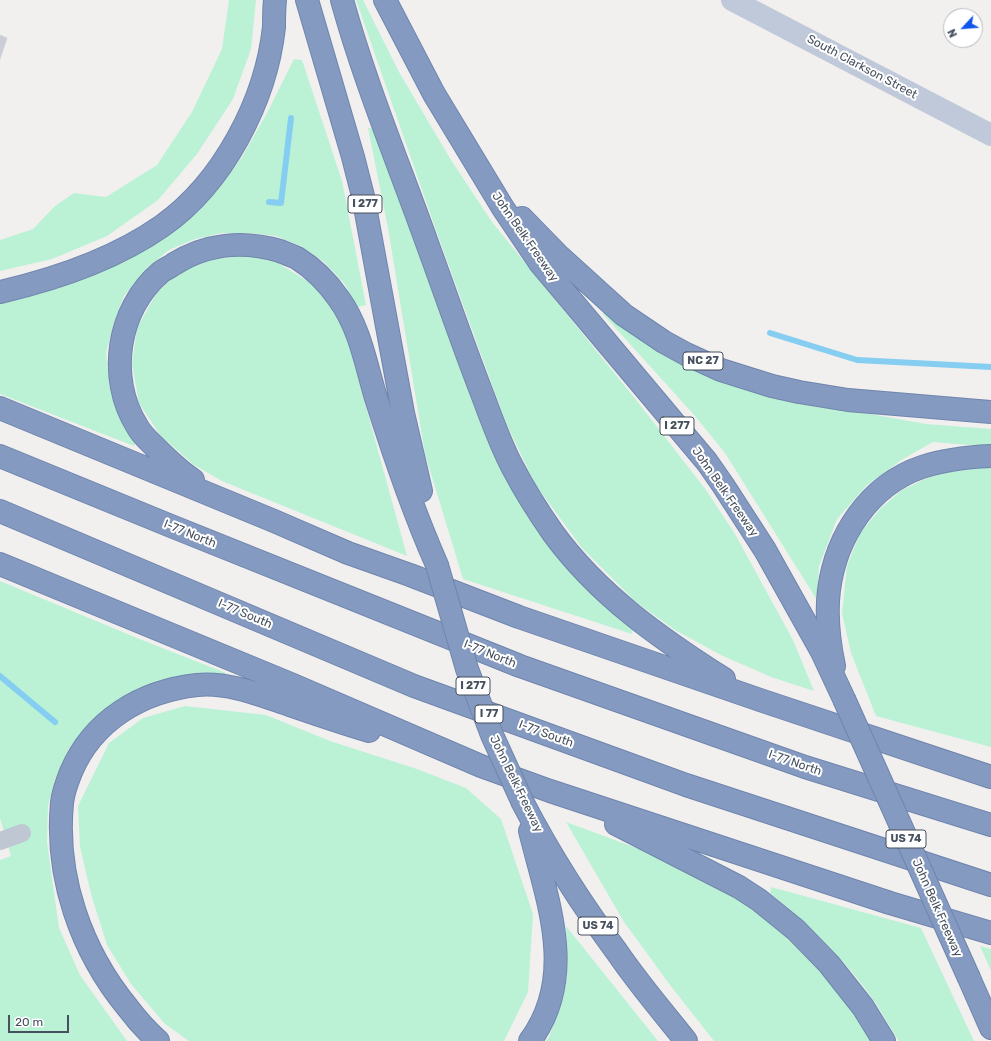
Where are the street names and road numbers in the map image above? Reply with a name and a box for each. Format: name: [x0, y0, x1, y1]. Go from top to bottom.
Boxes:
street label: South Clarkson Street: [804, 32, 920, 102]
street label: John Belk Freeway: [489, 189, 561, 285]
road number: I 277: [348, 195, 382, 213]
road number: NC 27: [683, 352, 723, 370]
road number: I 277: [660, 417, 694, 435]
street label: John Belk Freeway: [689, 444, 761, 540]
street label: I-77 North: [162, 517, 218, 551]
street label: I-77 South: [216, 596, 274, 632]
street label: I-77 North: [462, 637, 518, 671]
road number: I 277: [456, 677, 490, 695]
road number: I 77: [475, 705, 503, 723]
street label: I-77 South: [517, 717, 575, 751]
street label: John Belk Freeway: [486, 733, 546, 835]
street label: I-77 North: [766, 747, 824, 779]
road number: US 74: [886, 830, 926, 848]
street label: John Belk Freeway: [909, 857, 965, 959]
road number: US 74: [578, 917, 618, 935]

